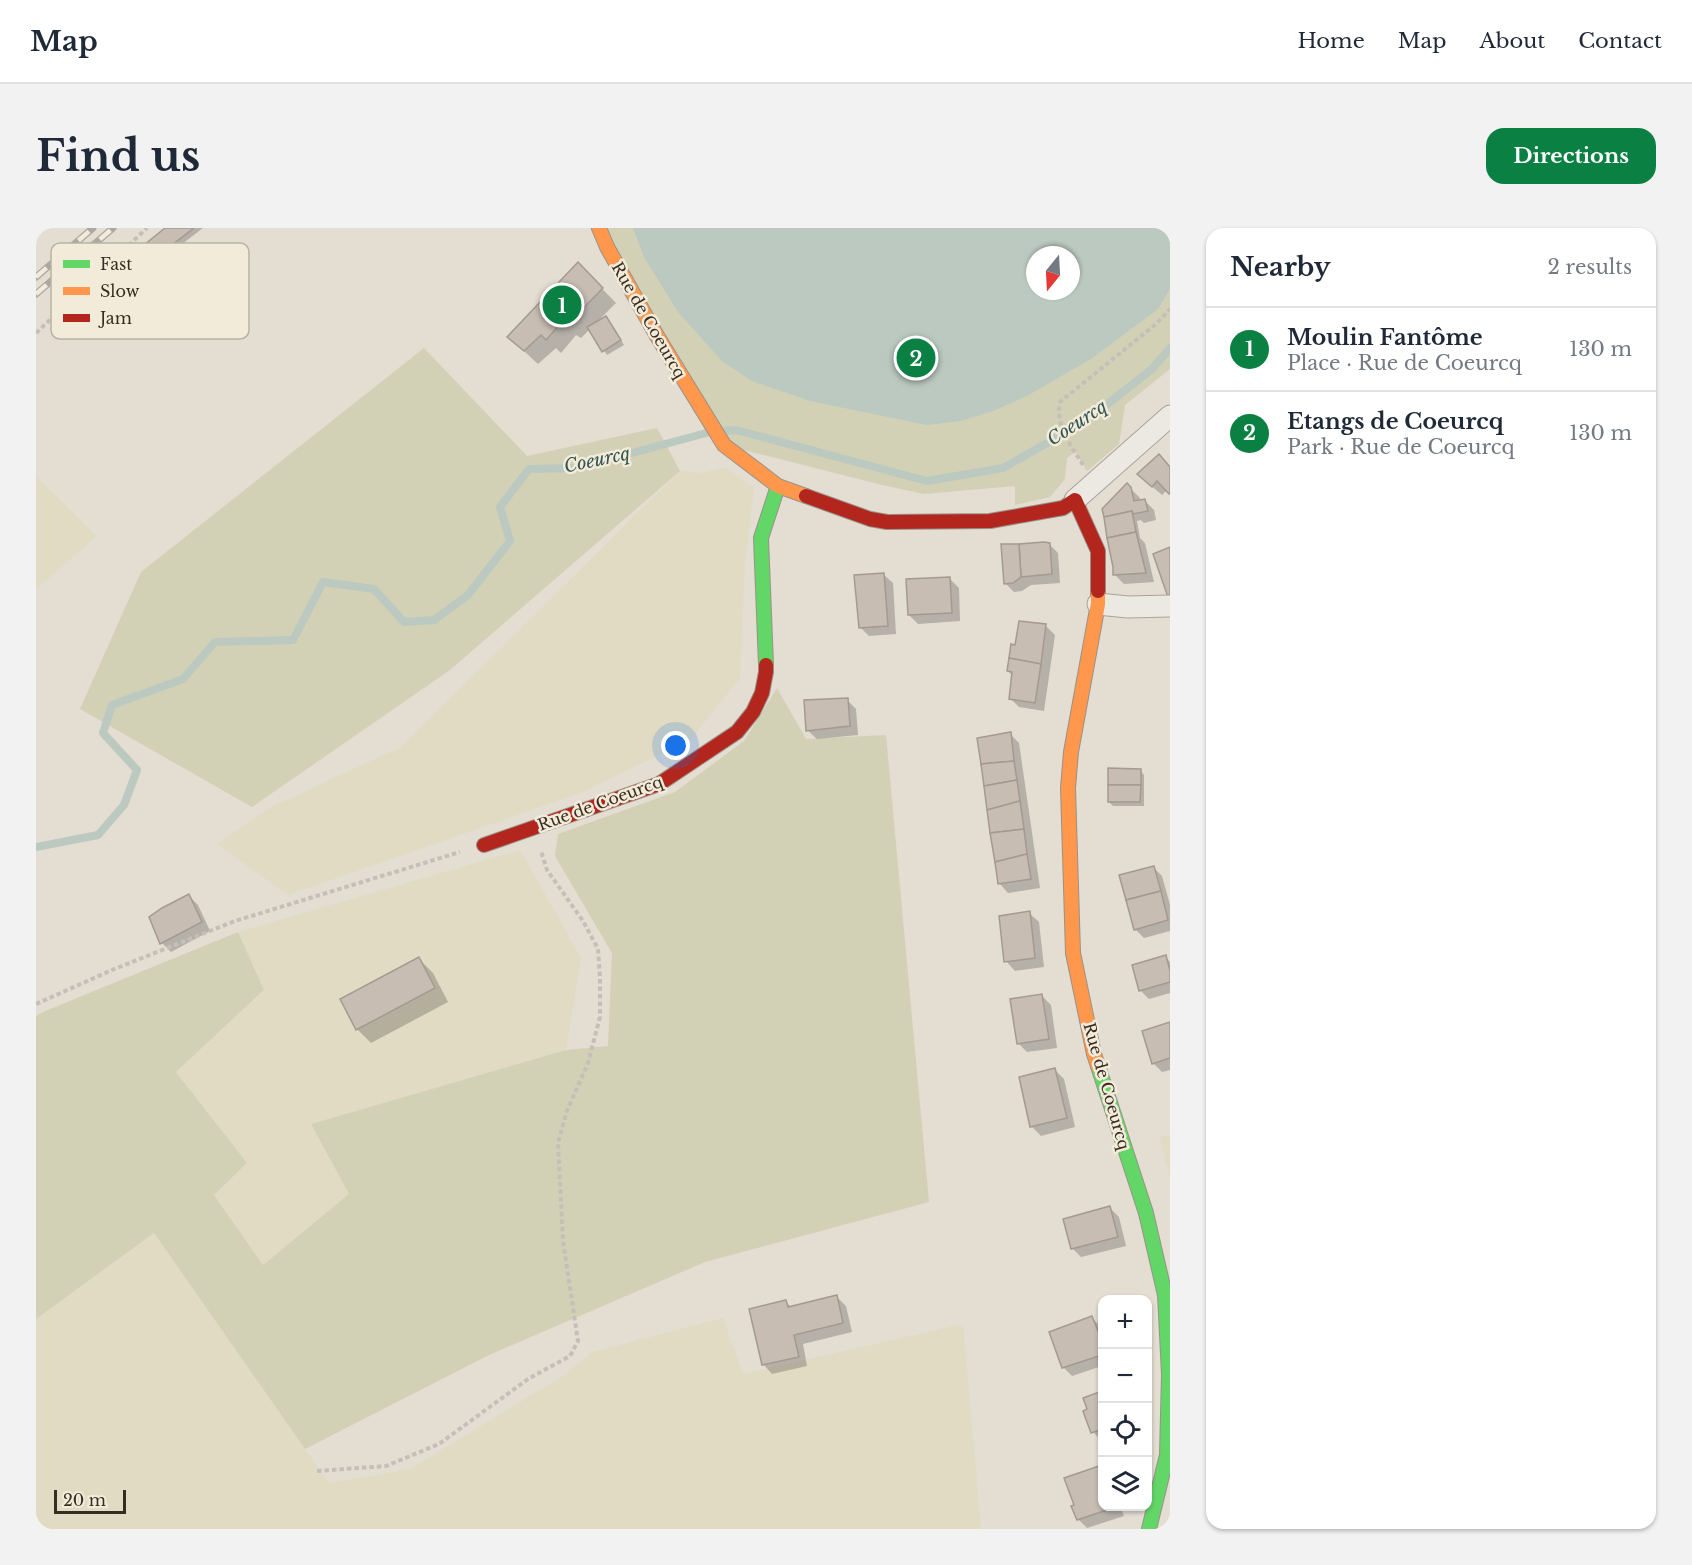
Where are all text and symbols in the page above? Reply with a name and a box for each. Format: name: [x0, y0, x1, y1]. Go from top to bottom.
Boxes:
text: Map: [30, 24, 98, 59]
text: Home: [1298, 28, 1365, 54]
text: Map: [1398, 28, 1446, 54]
text: About: [1479, 28, 1545, 54]
text: Contact: [1578, 28, 1662, 54]
button: Directions: [1486, 128, 1656, 184]
text: Find us: [36, 130, 200, 182]
legend: [51, 243, 249, 339]
north arrow: [1026, 246, 1080, 300]
text: Nearby: [1230, 251, 1331, 283]
text: Fast: [100, 254, 132, 274]
text: 2 results: [1548, 255, 1632, 279]
street label: Rue de Coeurcq: [608, 258, 691, 382]
text: Slow: [100, 281, 140, 301]
pin: 1: [542, 282, 582, 328]
text: Jam: [98, 308, 132, 328]
text: Moulin Fantôme: [1287, 324, 1483, 351]
pin: 2: [896, 336, 936, 380]
text: 1: [1245, 337, 1254, 361]
text: 130 m: [1569, 337, 1632, 361]
text: Place · Rue de Coeurcq: [1287, 351, 1522, 375]
water label: Coeurcq: [1043, 395, 1111, 450]
text: Etangs de Coeurcq: [1287, 408, 1504, 435]
text: 2: [1243, 421, 1256, 445]
text: 130 m: [1569, 421, 1632, 445]
text: Park · Rue de Coeurcq: [1287, 435, 1514, 459]
water label: Coeurcq: [562, 442, 632, 478]
your location: [661, 731, 690, 760]
street label: Rue de Coeurcq: [535, 771, 666, 835]
street label: Rue de Coeurcq: [1079, 1020, 1135, 1152]
map controls: [1098, 1295, 1152, 1511]
button: +: [1098, 1295, 1152, 1349]
button: −: [1098, 1349, 1152, 1403]
button: locate: [1098, 1403, 1152, 1457]
button: layers: [1098, 1457, 1152, 1511]
scale bar: [54, 1487, 126, 1514]
text: 20 m: [63, 1490, 106, 1510]

